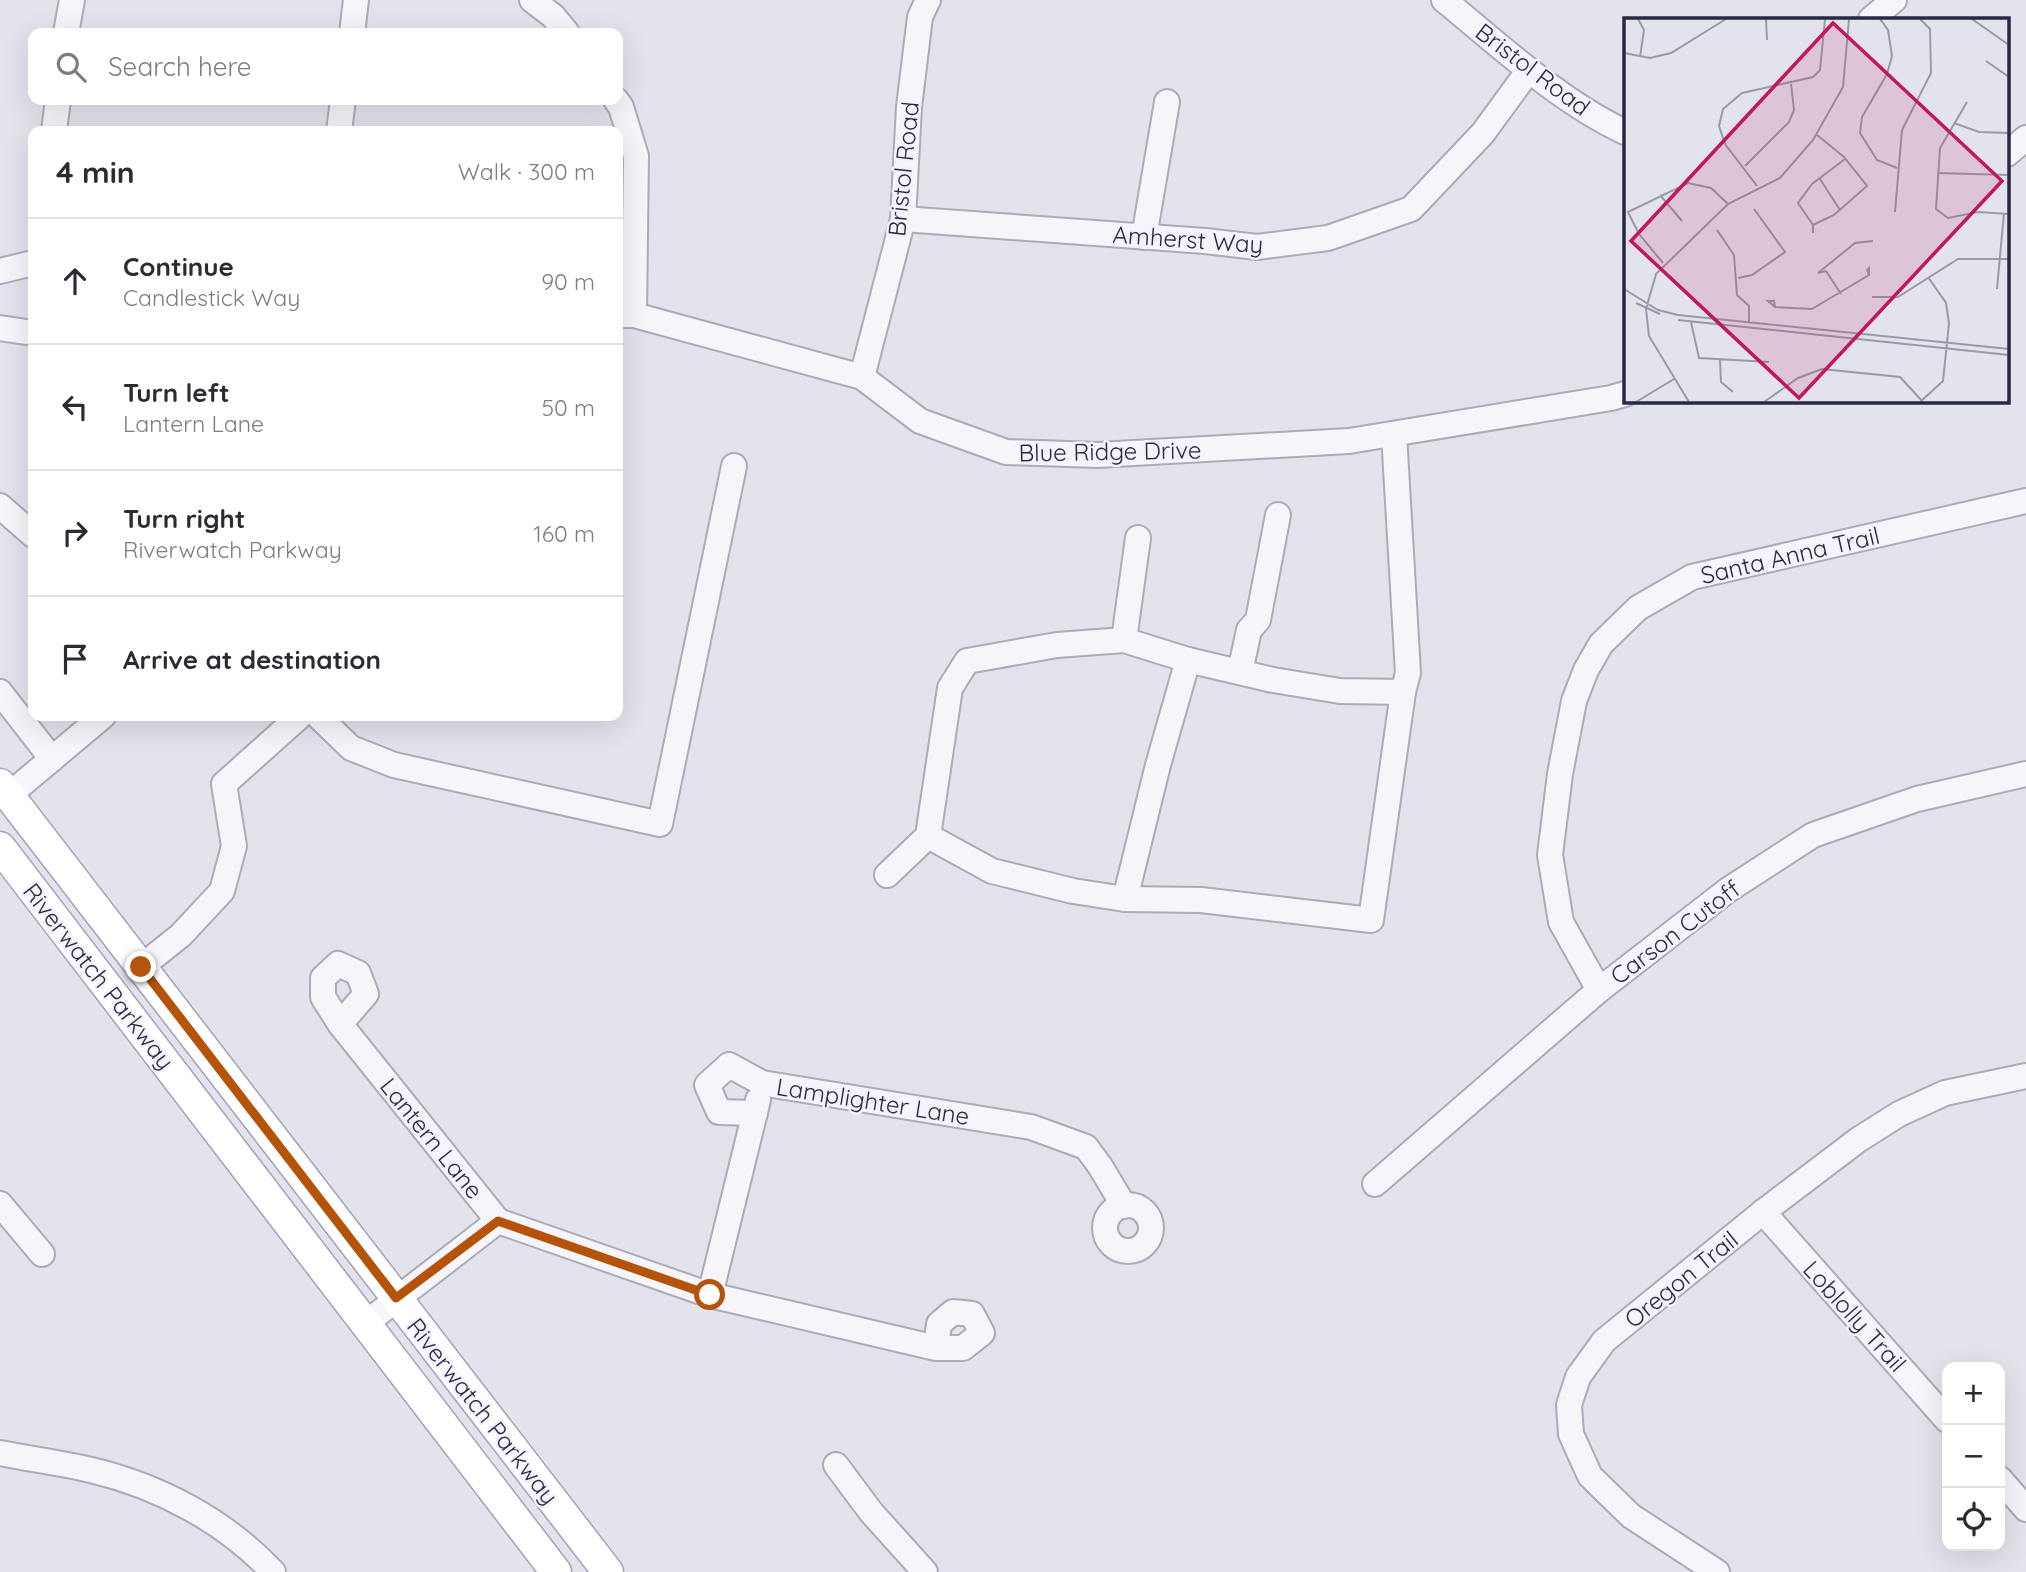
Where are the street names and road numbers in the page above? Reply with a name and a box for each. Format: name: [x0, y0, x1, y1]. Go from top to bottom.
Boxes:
street label: Bristol Road: [1470, 16, 1596, 122]
street label: Bristol Road: [881, 100, 925, 238]
street label: Amherst Way: [1112, 219, 1264, 259]
street label: Blue Ridge Drive: [1018, 434, 1202, 468]
street label: Santa Anna Trail: [1698, 520, 1882, 590]
street label: Carson Cutoff: [1604, 873, 1746, 991]
street label: Riverwatch Parkway: [17, 877, 181, 1075]
street label: Lantern Lane: [374, 1071, 490, 1205]
street label: Lamplighter Lane: [774, 1071, 972, 1131]
street label: Oregon Trail: [1618, 1224, 1744, 1334]
street label: Loblolly Trail: [1797, 1254, 1913, 1378]
street label: Riverwatch Parkway: [401, 1312, 565, 1510]

